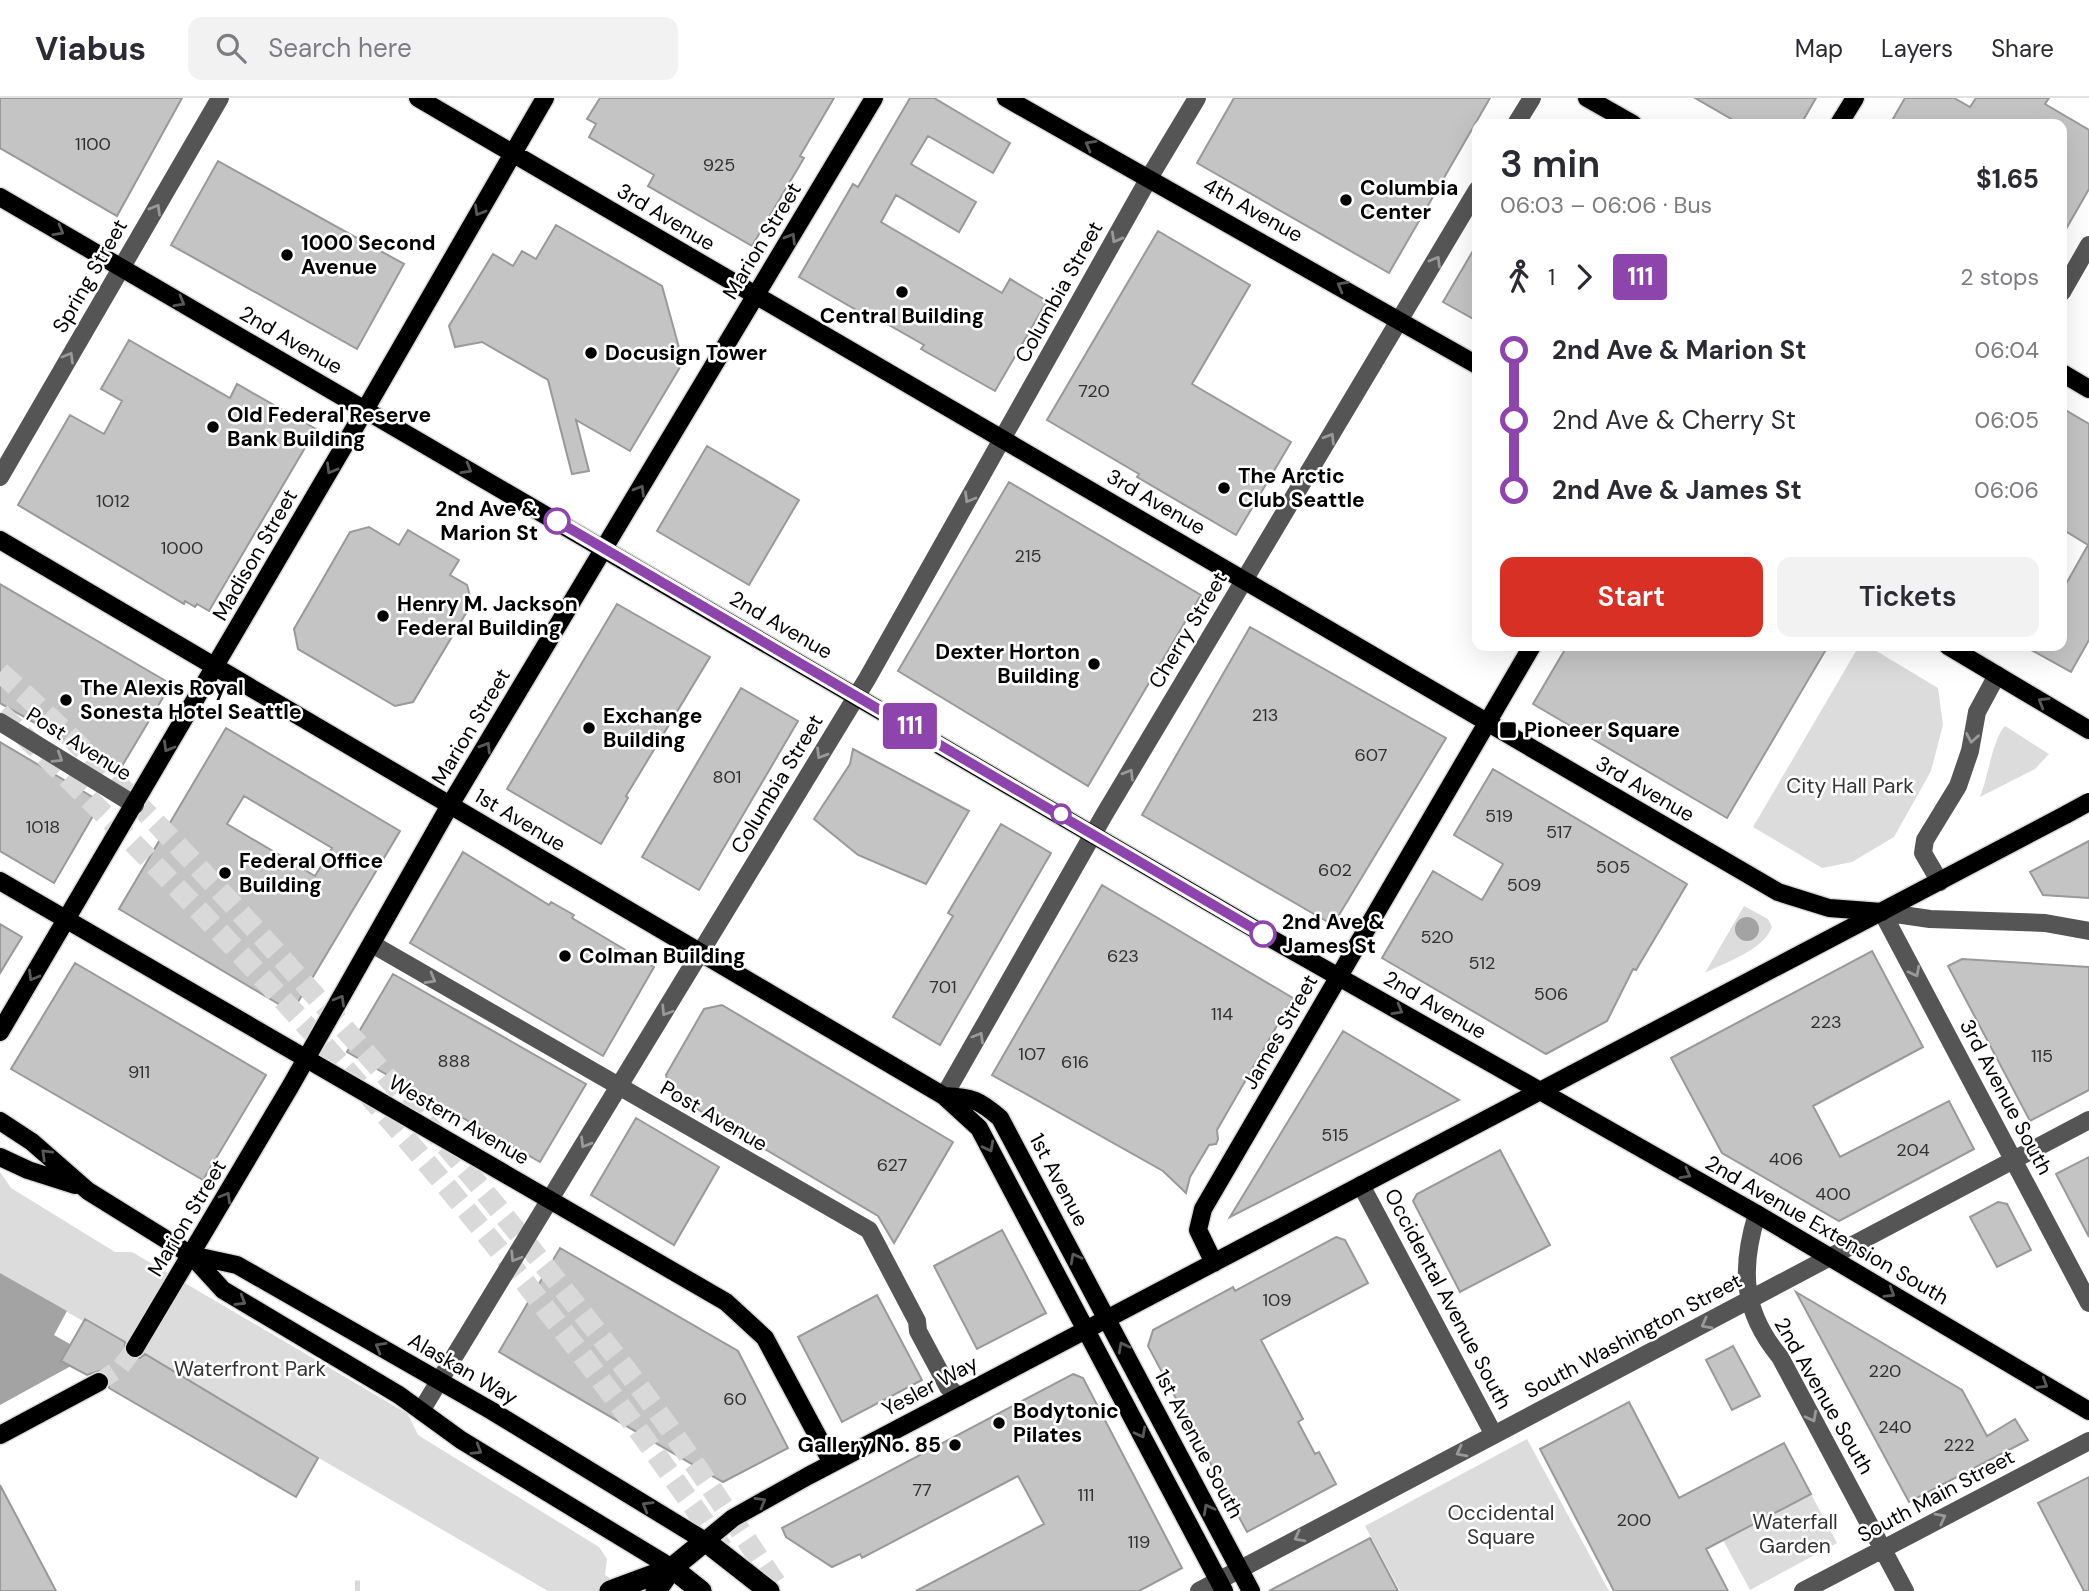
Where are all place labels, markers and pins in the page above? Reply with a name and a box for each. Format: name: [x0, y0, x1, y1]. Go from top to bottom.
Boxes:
place label: Columbia Center: [1360, 174, 1458, 226]
marker: Columbia Center: [1338, 192, 1354, 208]
place label: 1000 Second Avenue: [301, 229, 436, 281]
marker: 1000 Second Avenue: [279, 247, 295, 263]
marker: Central Building: [894, 284, 910, 300]
place label: Central Building: [820, 302, 984, 330]
place label: Docusign Tower: [605, 339, 767, 367]
marker: Docusign Tower: [583, 345, 599, 361]
place label: Old Federal Reserve Bank Building: [227, 401, 431, 453]
marker: Old Federal Reserve Bank Building: [205, 419, 221, 435]
place label: The Arctic Club Seattle: [1238, 462, 1365, 514]
marker: The Arctic Club Seattle: [1216, 480, 1232, 496]
place label: 2nd Ave & Marion St: [435, 495, 538, 547]
marker: 2nd Ave & Marion St: [544, 508, 570, 534]
place label: Henry M. Jackson Federal Building: [397, 590, 578, 642]
marker: Henry M. Jackson Federal Building: [375, 608, 391, 624]
place label: Dexter Horton Building: [935, 638, 1080, 690]
marker: Dexter Horton Building: [1086, 656, 1102, 672]
place label: The Alexis Royal Sonesta Hotel Seattle: [80, 674, 302, 726]
marker: The Alexis Royal Sonesta Hotel Seattle: [58, 692, 74, 708]
place label: Exchange Building: [603, 702, 702, 754]
place label: Pioneer Square: [1524, 716, 1680, 744]
marker: Exchange Building: [581, 720, 597, 736]
marker: Pioneer Square: [1498, 720, 1518, 740]
unlabelled marker: [1051, 804, 1071, 824]
place label: Federal Office Building: [239, 847, 383, 899]
marker: Federal Office Building: [217, 865, 233, 881]
place label: 2nd Ave & James St: [1282, 908, 1385, 960]
marker: 2nd Ave & James St: [1250, 921, 1276, 947]
place label: Colman Building: [579, 942, 746, 970]
marker: Colman Building: [557, 948, 573, 964]
place label: Bodytonic Pilates: [1013, 1397, 1119, 1449]
marker: Bodytonic Pilates: [991, 1415, 1007, 1431]
place label: Gallery No. 85: [798, 1431, 941, 1459]
marker: Gallery No. 85: [947, 1437, 963, 1453]

